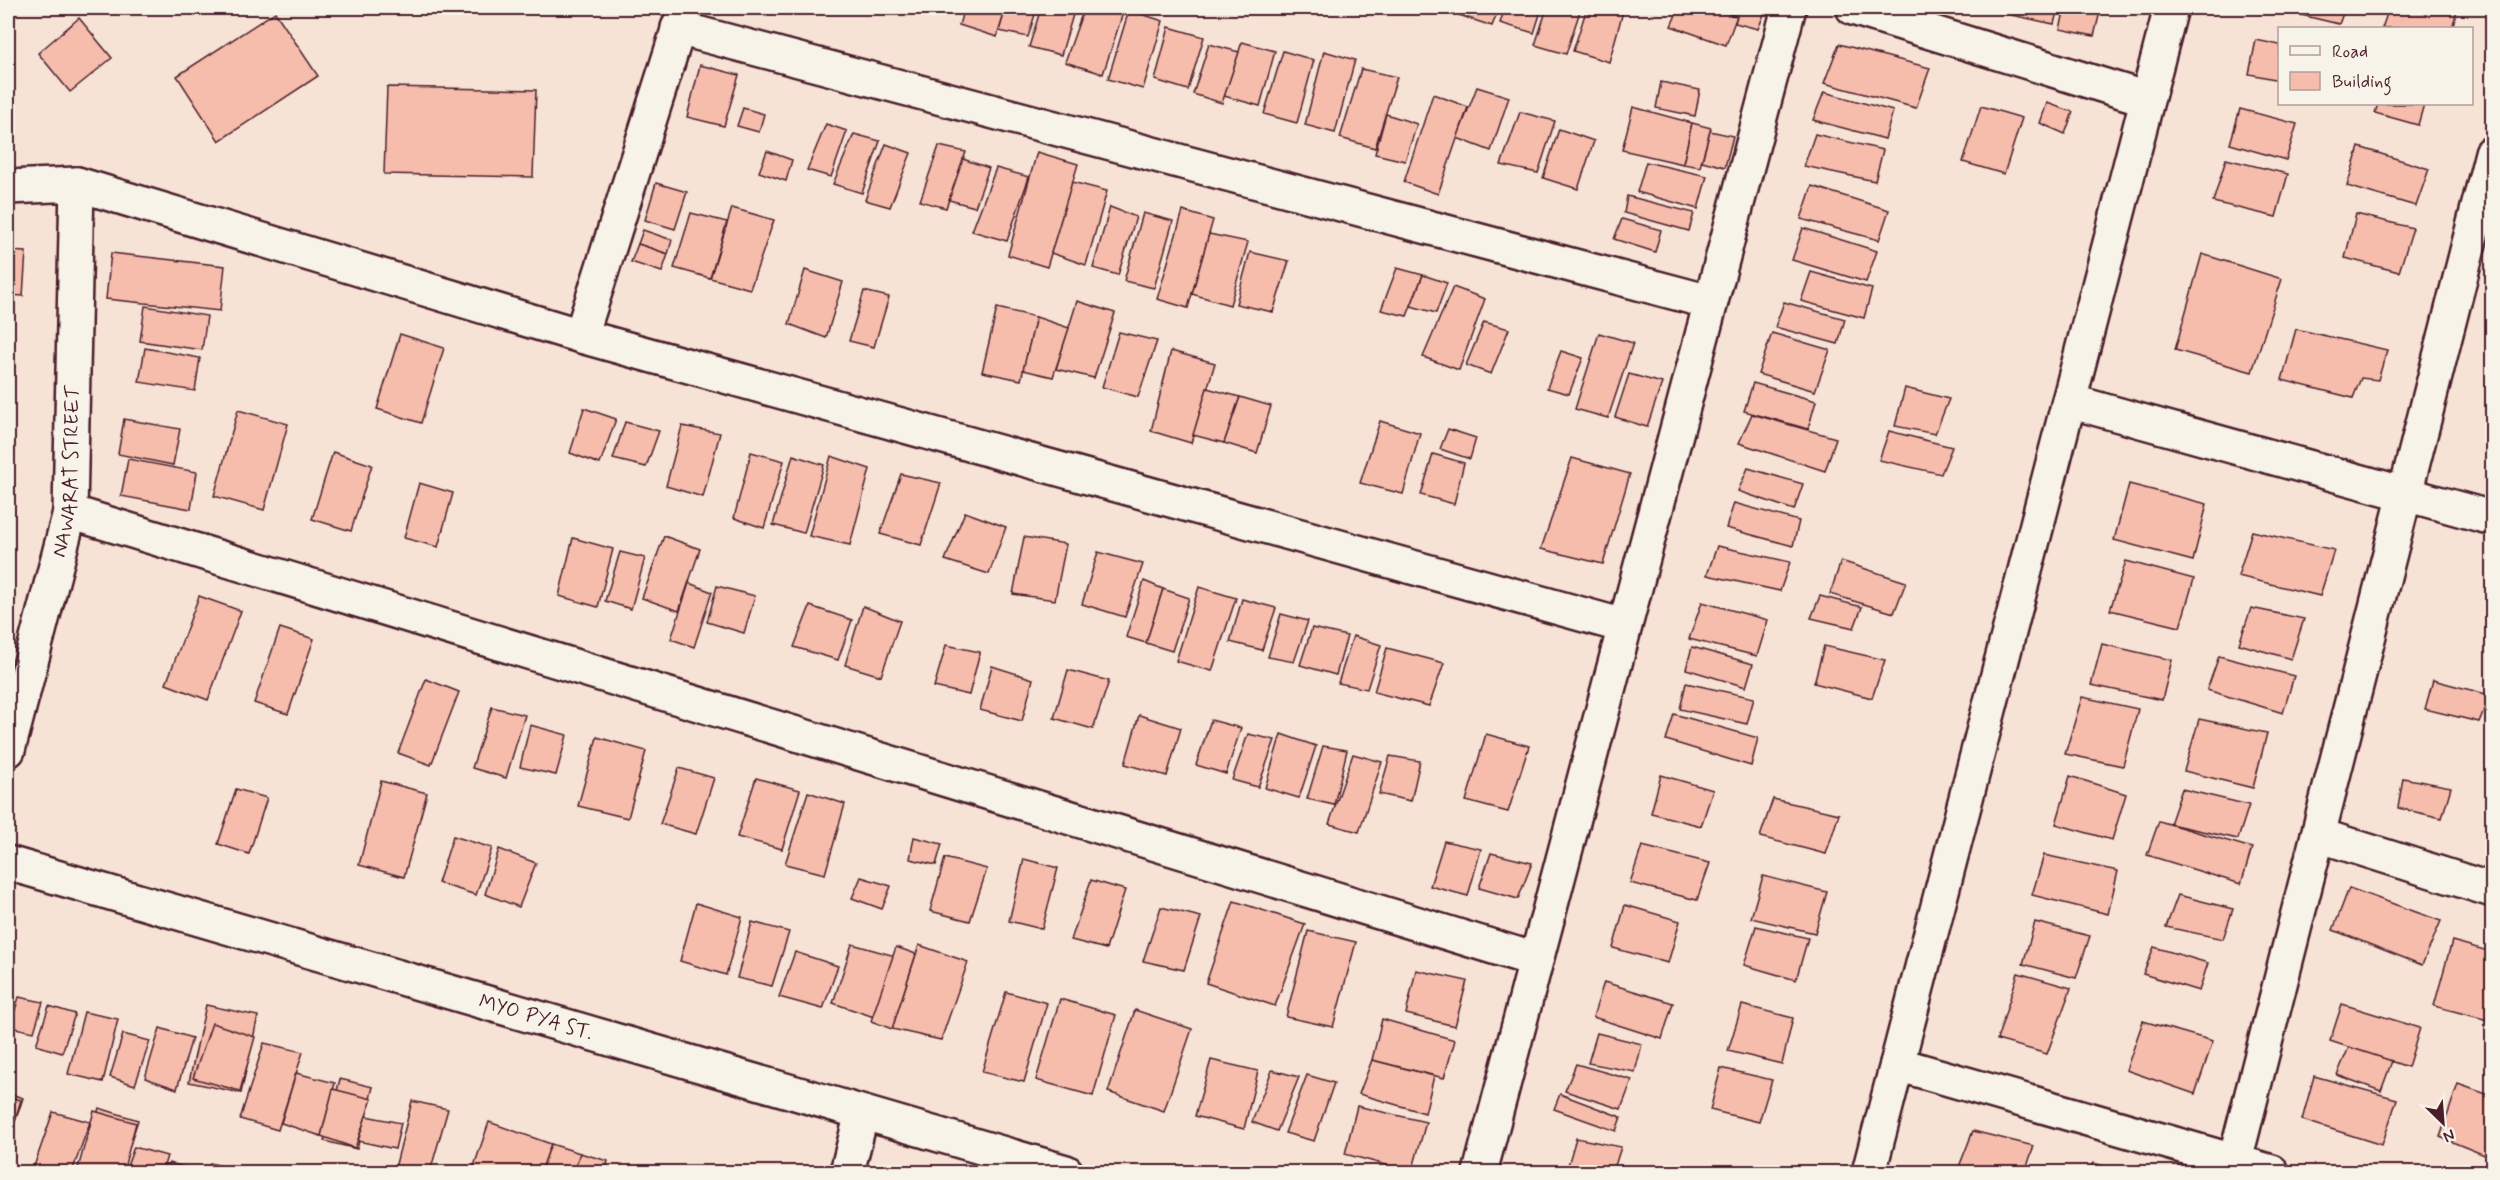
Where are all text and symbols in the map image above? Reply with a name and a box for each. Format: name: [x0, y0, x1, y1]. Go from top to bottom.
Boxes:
legend: [2278, 27, 2473, 105]
text: Road: [2332, 40, 2368, 64]
text: Building: [2332, 70, 2392, 96]
street label: NAWARAT STREET: [45, 384, 86, 560]
street label: MYO PYA ST.: [476, 988, 596, 1047]
north arrow: [2413, 1093, 2473, 1153]
text: N: [2439, 1123, 2458, 1147]

